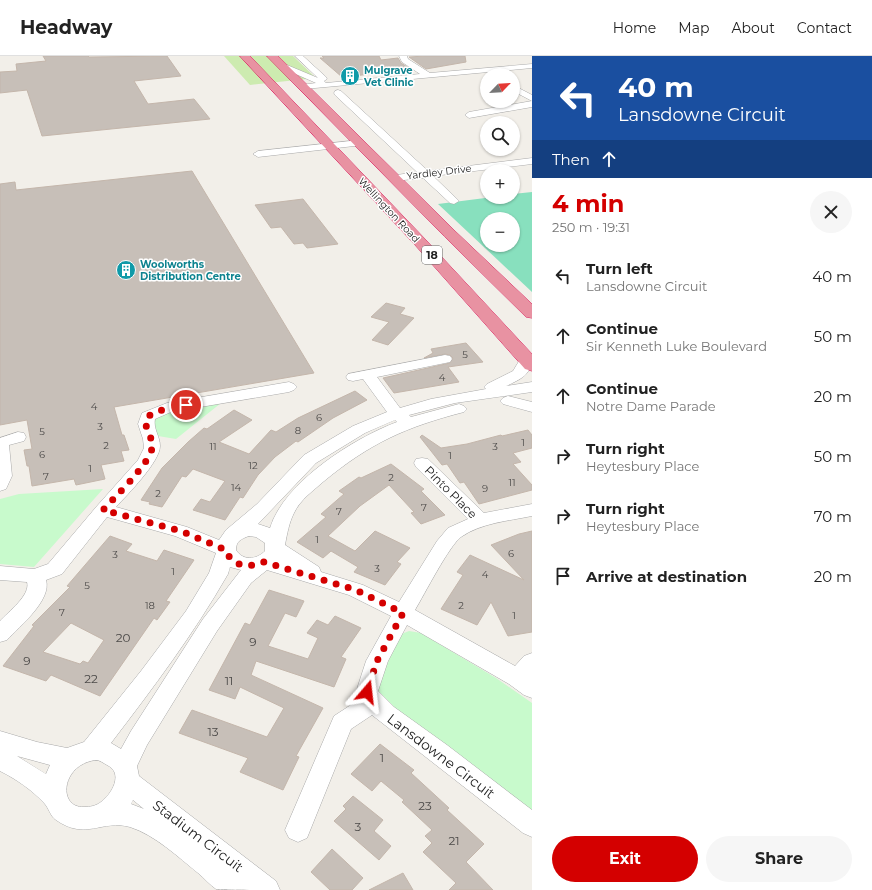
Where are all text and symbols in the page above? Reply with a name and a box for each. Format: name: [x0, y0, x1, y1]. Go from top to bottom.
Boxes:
text: Headway: [20, 16, 112, 39]
text: Home: [613, 19, 656, 37]
text: Map: [678, 19, 709, 37]
text: About: [731, 19, 775, 37]
text: Contact: [797, 19, 852, 37]
place label: Mulgrave Vet Clinic: [363, 64, 414, 89]
building icon: Mulgrave Vet Clinic: [339, 65, 361, 87]
north arrow: [480, 68, 520, 108]
map controls: [480, 68, 520, 252]
text: 40 m: [618, 70, 694, 104]
icon: left: [552, 72, 604, 124]
text: Lansdowne Circuit: [618, 104, 786, 126]
button: search: [480, 116, 520, 156]
icon: ahead: [598, 148, 620, 170]
text: Then: [552, 150, 590, 169]
street label: Yardley Drive: [406, 162, 472, 182]
button: +: [480, 164, 520, 204]
street label: Wellington Road: [356, 175, 422, 245]
text: 4 min: [552, 189, 624, 218]
button: close: [810, 191, 852, 233]
button: −: [480, 212, 520, 252]
text: 250 m · 19:31: [552, 219, 630, 235]
road number: 18: [422, 246, 442, 264]
place label: Woolworths Distribution Centre: [140, 258, 241, 283]
building icon: Woolworths Distribution Centre: [115, 259, 137, 281]
text: Turn left: [586, 259, 653, 278]
icon: left: [552, 265, 574, 287]
text: 40 m: [812, 267, 852, 286]
text: Lansdowne Circuit: [586, 278, 707, 294]
text: Continue: [586, 319, 658, 338]
icon: ahead: [552, 325, 574, 347]
text: 50 m: [814, 327, 852, 346]
text: Sir Kenneth Luke Boulevard: [586, 338, 767, 354]
house number: 5: [462, 348, 468, 361]
house number: 4: [439, 371, 446, 384]
text: Continue: [586, 379, 658, 398]
icon: ahead: [552, 385, 574, 407]
text: 20 m: [814, 387, 852, 406]
pin: [169, 388, 203, 422]
icon: arrive: [175, 394, 197, 416]
text: Notre Dame Parade: [586, 398, 716, 414]
house number: 4: [91, 400, 98, 413]
house number: 6: [316, 411, 322, 424]
house number: 3: [97, 420, 103, 433]
house number: 8: [295, 424, 301, 437]
house number: 5: [39, 425, 45, 438]
house number: 1: [521, 436, 525, 449]
house number: 2: [103, 439, 109, 452]
text: Turn right: [586, 439, 665, 458]
house number: 11: [209, 440, 217, 453]
house number: 3: [492, 440, 498, 453]
icon: right: [552, 445, 574, 467]
text: 50 m: [814, 447, 852, 466]
house number: 6: [39, 448, 45, 461]
house number: 1: [448, 449, 452, 462]
text: Heytesbury Place: [586, 458, 699, 474]
house number: 12: [248, 459, 258, 472]
house number: 1: [88, 462, 92, 475]
street label: Pinto Place: [422, 463, 480, 521]
house number: 7: [43, 470, 49, 483]
house number: 2: [388, 471, 394, 484]
house number: 11: [508, 476, 516, 489]
house number: 14: [231, 481, 241, 494]
house number: 9: [482, 482, 488, 495]
house number: 2: [155, 487, 161, 500]
text: Turn right: [586, 499, 665, 518]
house number: 7: [421, 501, 427, 514]
house number: 7: [336, 505, 342, 518]
icon: right: [552, 505, 574, 527]
text: 70 m: [814, 507, 852, 526]
text: Heytesbury Place: [586, 518, 699, 534]
house number: 1: [315, 533, 319, 546]
house number: 6: [508, 547, 514, 560]
house number: 3: [112, 548, 118, 561]
house number: 3: [374, 562, 380, 575]
house number: 1: [171, 565, 175, 578]
icon: arrive: [552, 565, 574, 587]
text: Arrive at destination: [586, 567, 747, 586]
text: 20 m: [814, 567, 852, 586]
house number: 4: [482, 568, 489, 581]
house number: 5: [84, 579, 90, 592]
house number: 18: [145, 599, 155, 612]
house number: 2: [458, 599, 464, 612]
house number: 7: [59, 606, 65, 619]
house number: 1: [512, 609, 516, 622]
house number: 20: [116, 630, 130, 645]
house number: 9: [249, 634, 257, 649]
house number: 9: [23, 653, 31, 668]
house number: 22: [84, 671, 98, 686]
position arrow: [346, 671, 388, 713]
house number: 11: [225, 673, 233, 688]
street label: Lansdowne Circuit: [383, 710, 499, 803]
house number: 13: [207, 724, 219, 739]
house number: 1: [380, 750, 384, 765]
street label: Stadium Circuit: [149, 796, 247, 876]
house number: 23: [418, 798, 432, 813]
house number: 3: [355, 819, 362, 834]
house number: 21: [448, 833, 460, 848]
button: Exit: [552, 836, 698, 882]
button: Share: [706, 836, 852, 882]

